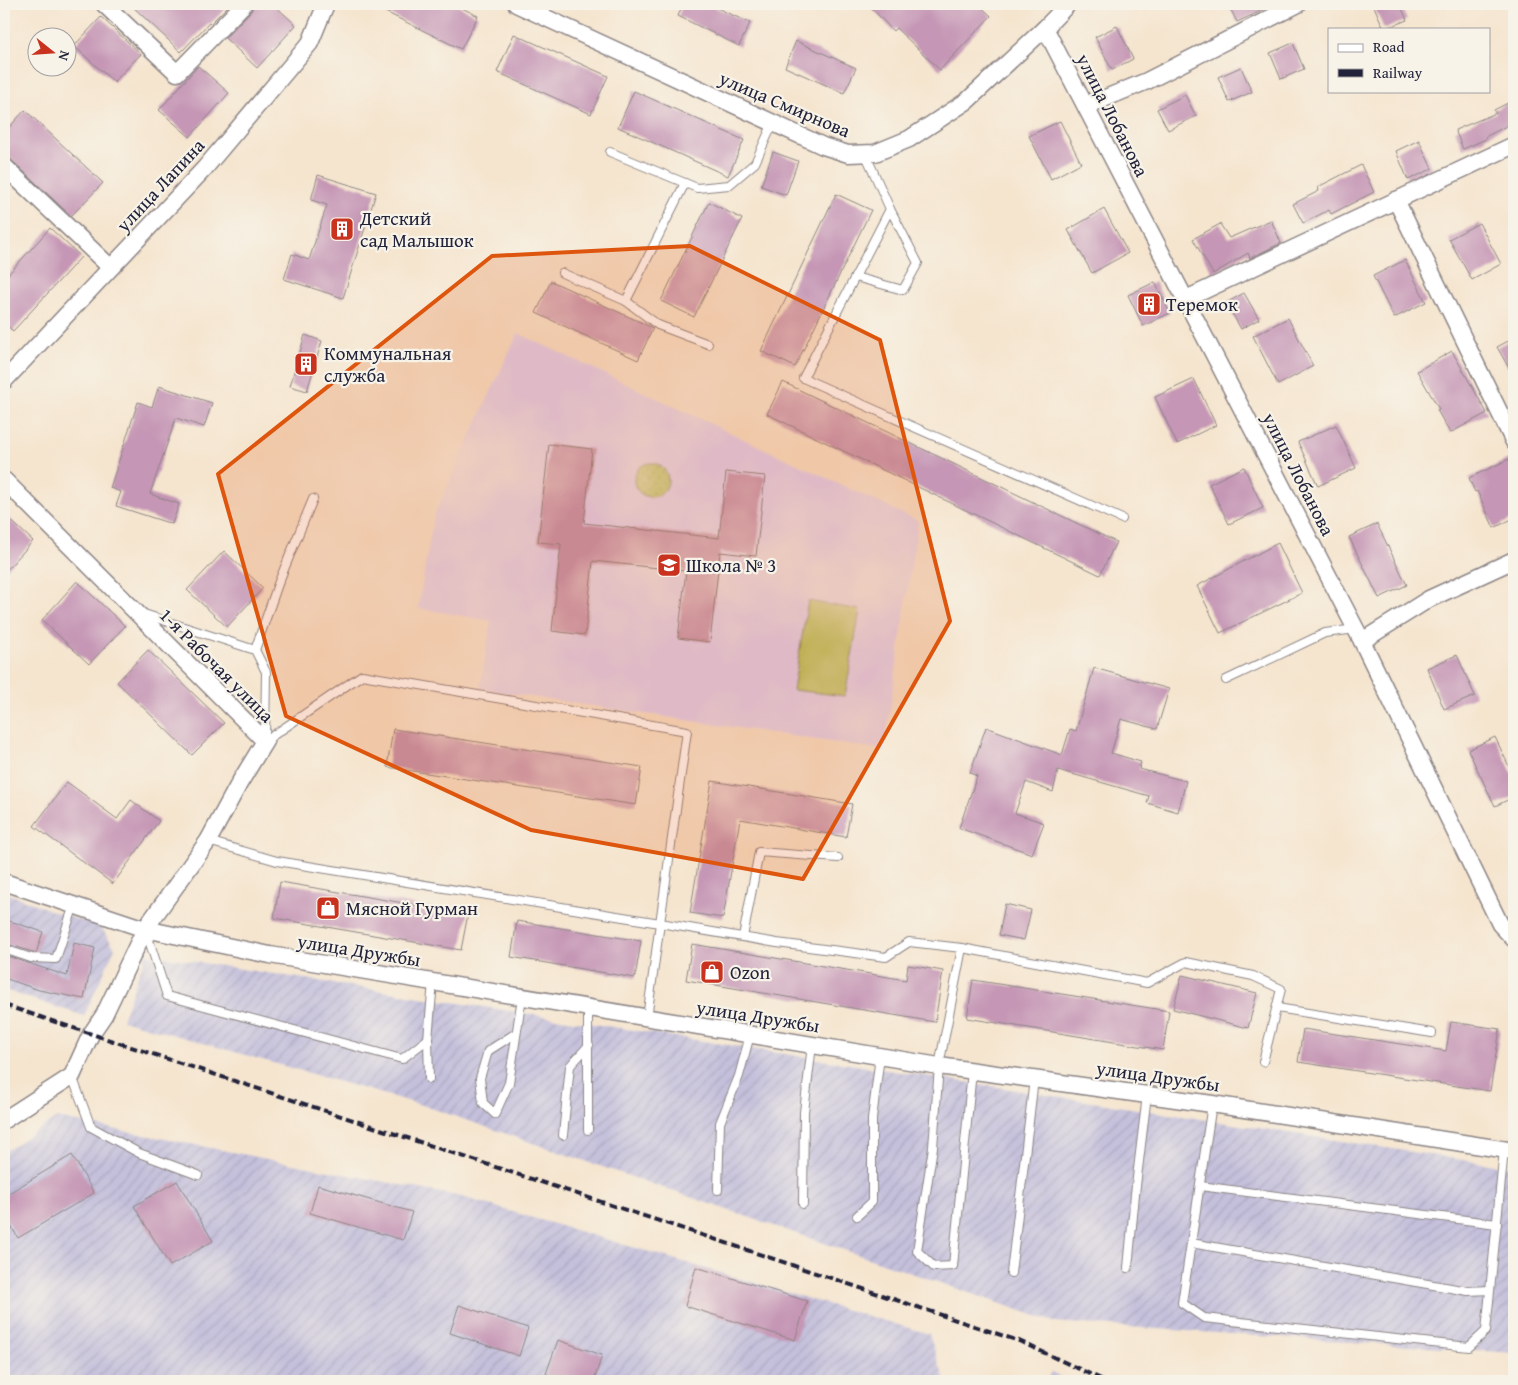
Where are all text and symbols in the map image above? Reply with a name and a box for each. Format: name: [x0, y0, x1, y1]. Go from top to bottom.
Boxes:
north arrow: [28, 28, 78, 78]
legend: [1328, 28, 1490, 92]
text: Road: [1373, 36, 1404, 57]
text: N: [53, 48, 75, 64]
street label: улица Лобанова: [1069, 48, 1156, 182]
text: Railway: [1373, 62, 1423, 83]
street label: улица Смирнова: [714, 63, 855, 144]
street label: улица Лапина: [109, 132, 211, 239]
place label: Детский сад Малышок: [359, 204, 474, 254]
building icon: Детский сад Малышок: [329, 216, 355, 242]
place label: Теремок: [1166, 290, 1238, 318]
building icon: Теремок: [1136, 291, 1162, 317]
place label: Коммунальная служба: [324, 339, 452, 389]
building icon: Коммунальная служба: [293, 351, 319, 377]
street label: улица Лобанова: [1255, 407, 1342, 541]
place label: Школа № 3: [686, 551, 777, 579]
school or university icon: Школа № 3: [656, 552, 682, 578]
street label: 1-я Рабочая улица: [153, 601, 281, 729]
place label: Мясной Гурман: [346, 894, 478, 922]
shop icon: Мясной Гурман: [315, 895, 341, 921]
street label: улица Дружбы: [294, 926, 423, 974]
place label: Ozon: [730, 958, 771, 986]
shop icon: Ozon: [699, 959, 725, 985]
street label: улица Дружбы: [693, 992, 822, 1040]
street label: улица Дружбы: [1093, 1053, 1222, 1099]

